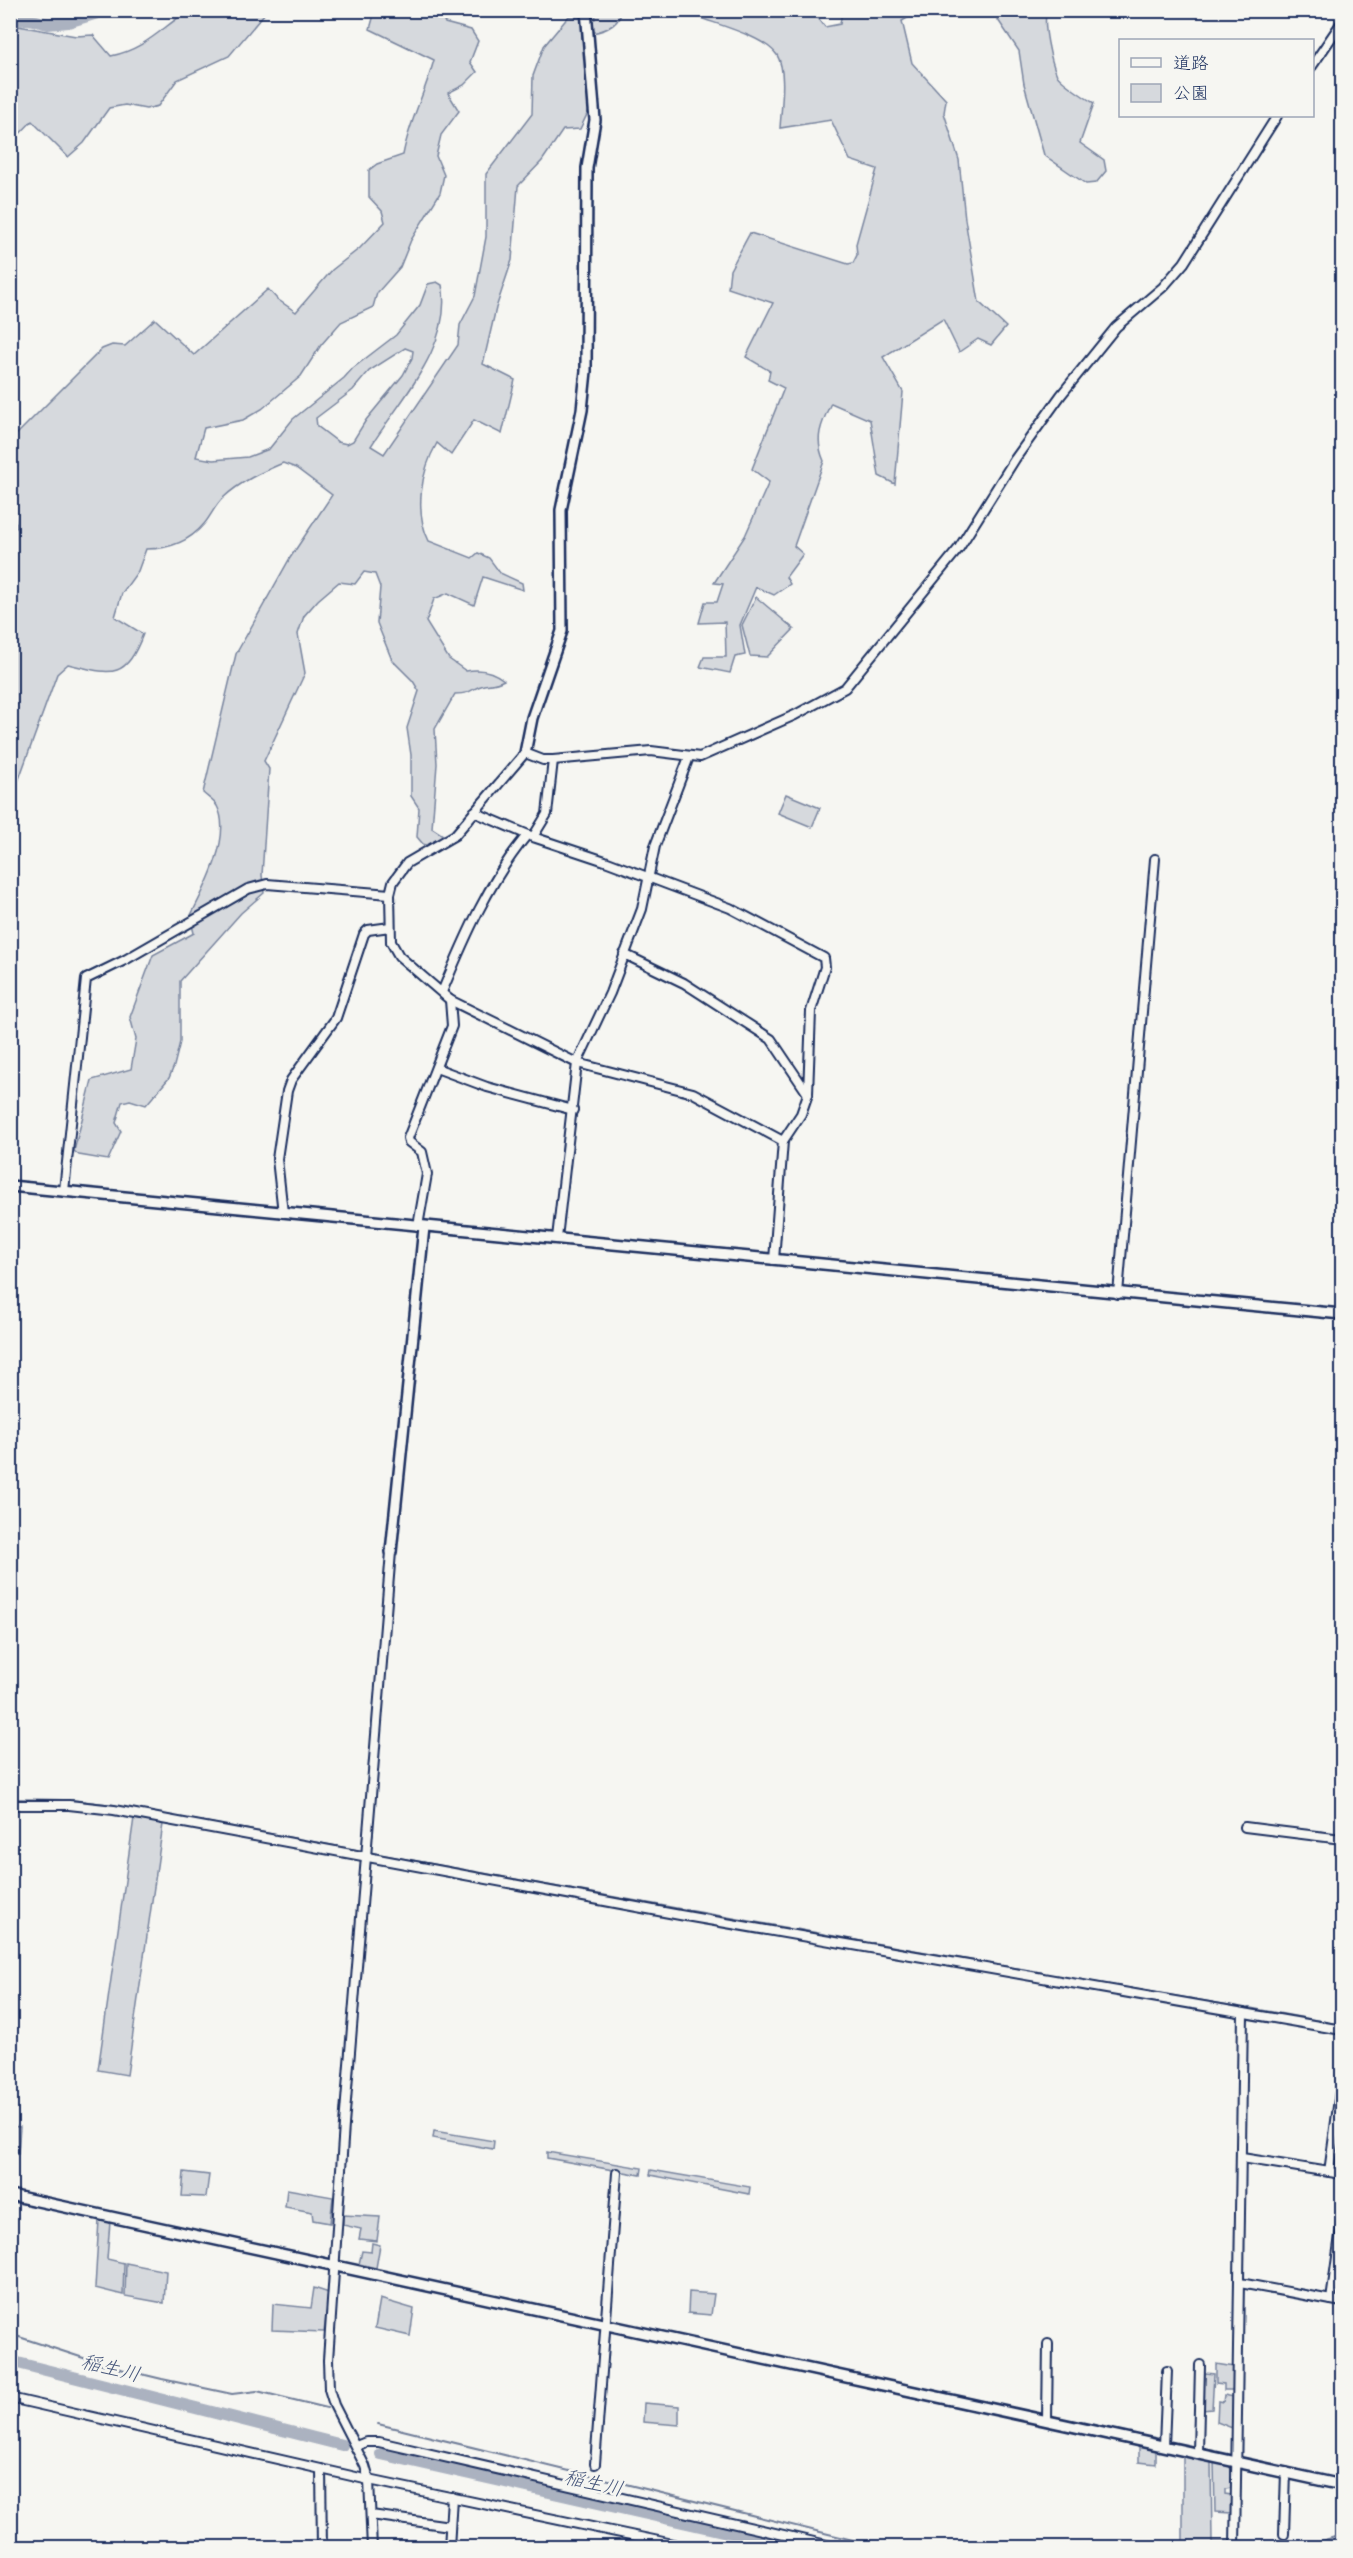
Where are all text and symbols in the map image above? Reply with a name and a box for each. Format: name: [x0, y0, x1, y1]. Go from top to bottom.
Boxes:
legend: [1119, 39, 1314, 117]
text: 道路: [1173, 50, 1209, 75]
text: 公園: [1173, 80, 1209, 105]
water label: 稲生川: [79, 2347, 143, 2387]
water label: 稲生川: [562, 2462, 626, 2502]

